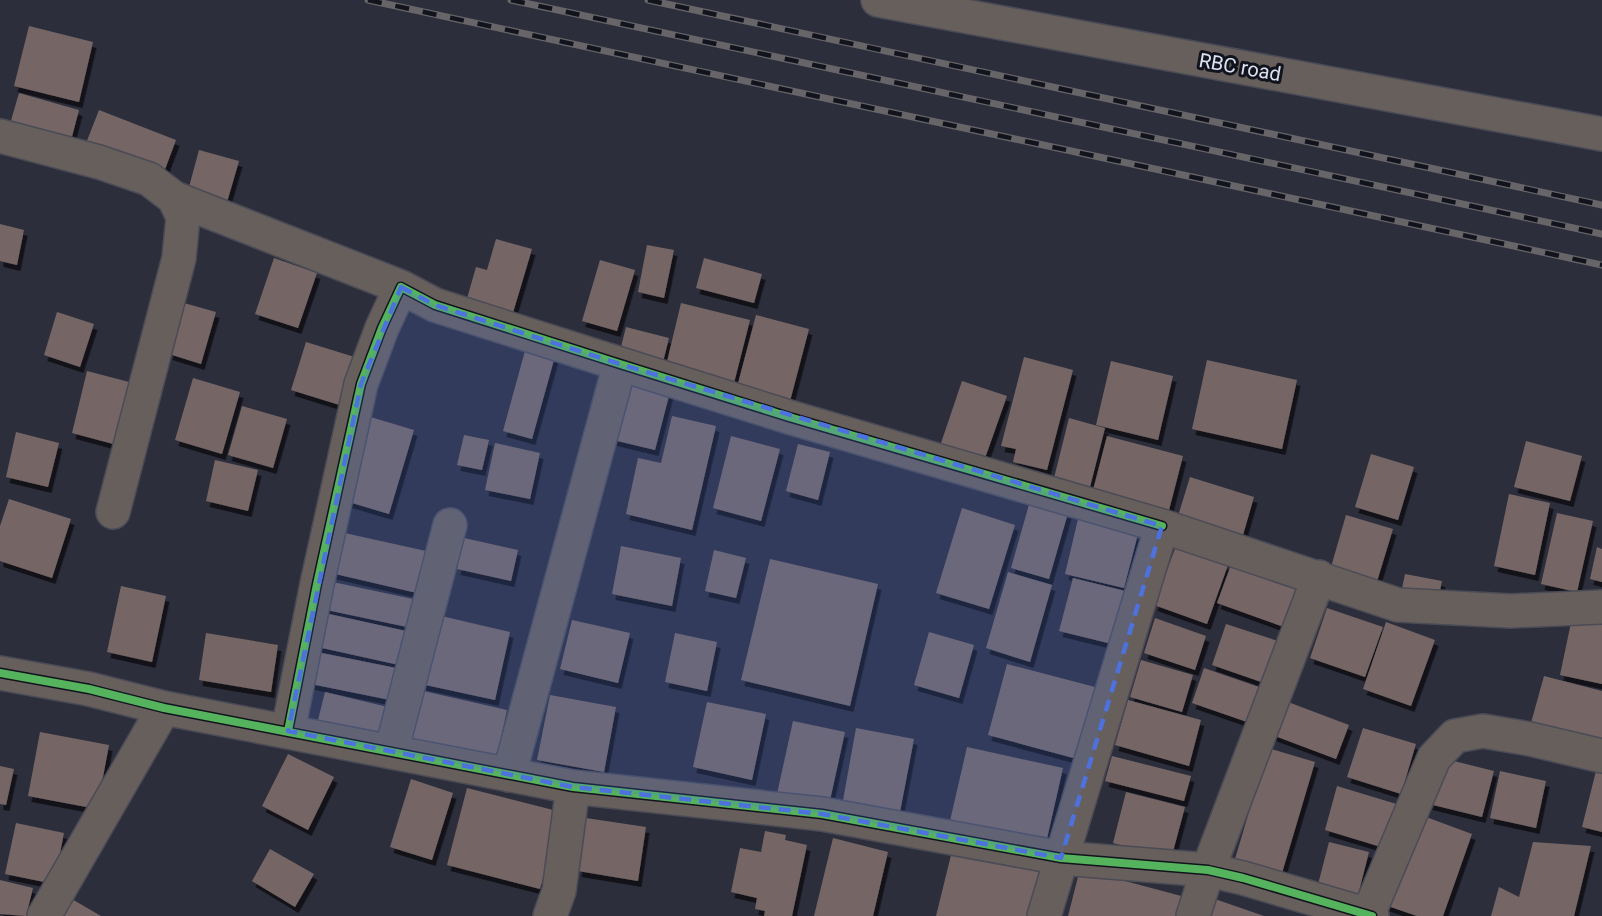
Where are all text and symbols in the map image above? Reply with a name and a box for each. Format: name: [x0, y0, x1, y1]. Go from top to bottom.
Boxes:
street label: RBC road: [1197, 48, 1283, 86]

